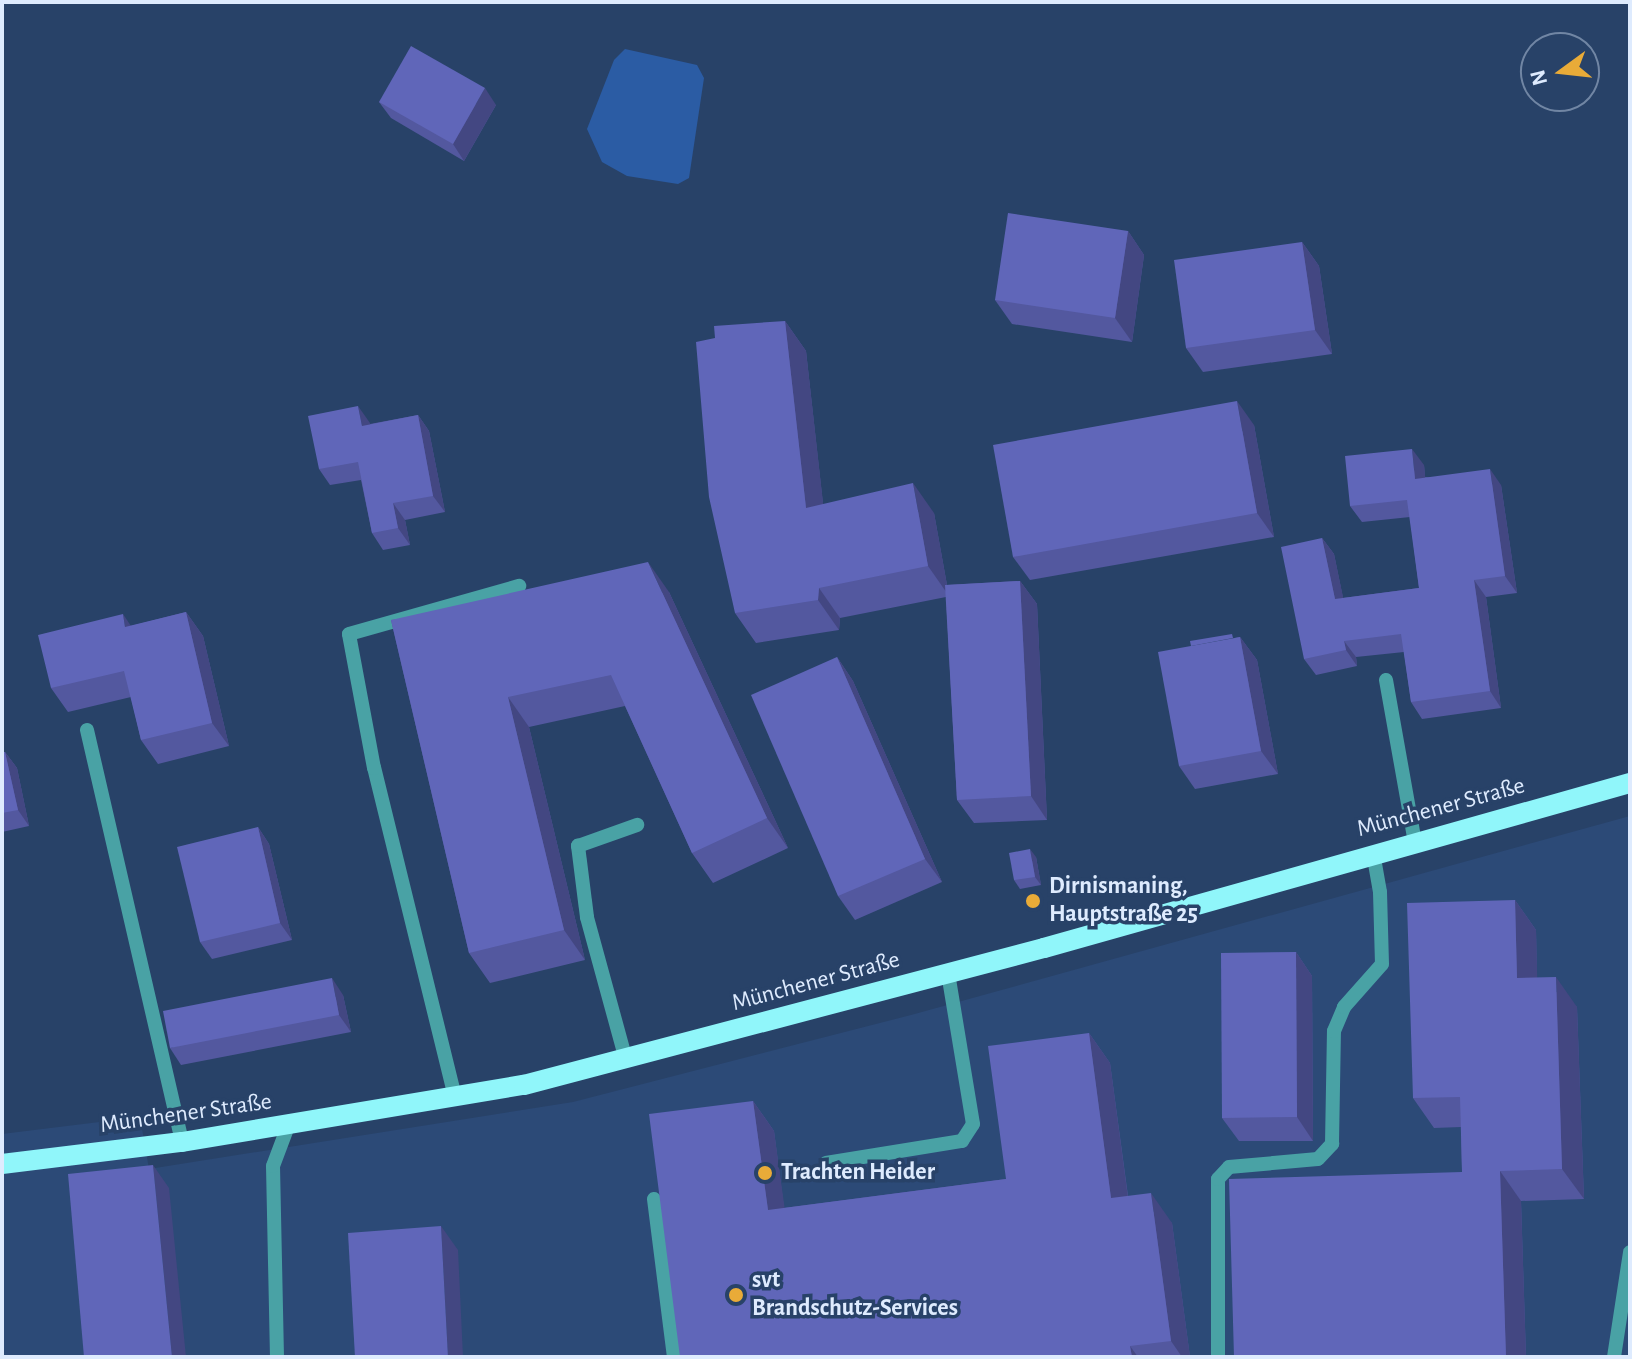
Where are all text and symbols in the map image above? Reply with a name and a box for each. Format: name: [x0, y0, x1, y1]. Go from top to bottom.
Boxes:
north arrow: [1520, 32, 1600, 112]
text: N: [1526, 67, 1551, 88]
street label: Münchener Straße: [1354, 772, 1528, 844]
place label: Dirnismaning, Hauptstraße 25: [1049, 873, 1198, 929]
marker: Dirnismaning, Hauptstraße 25: [1024, 892, 1042, 910]
street label: Münchener Straße: [729, 946, 903, 1018]
street label: Münchener Straße: [98, 1088, 274, 1140]
place label: Trachten Heider: [781, 1159, 935, 1187]
marker: Trachten Heider: [756, 1164, 774, 1182]
place label: svt Brandschutz-Services: [752, 1267, 958, 1323]
marker: svt Brandschutz-Services: [727, 1286, 745, 1304]

